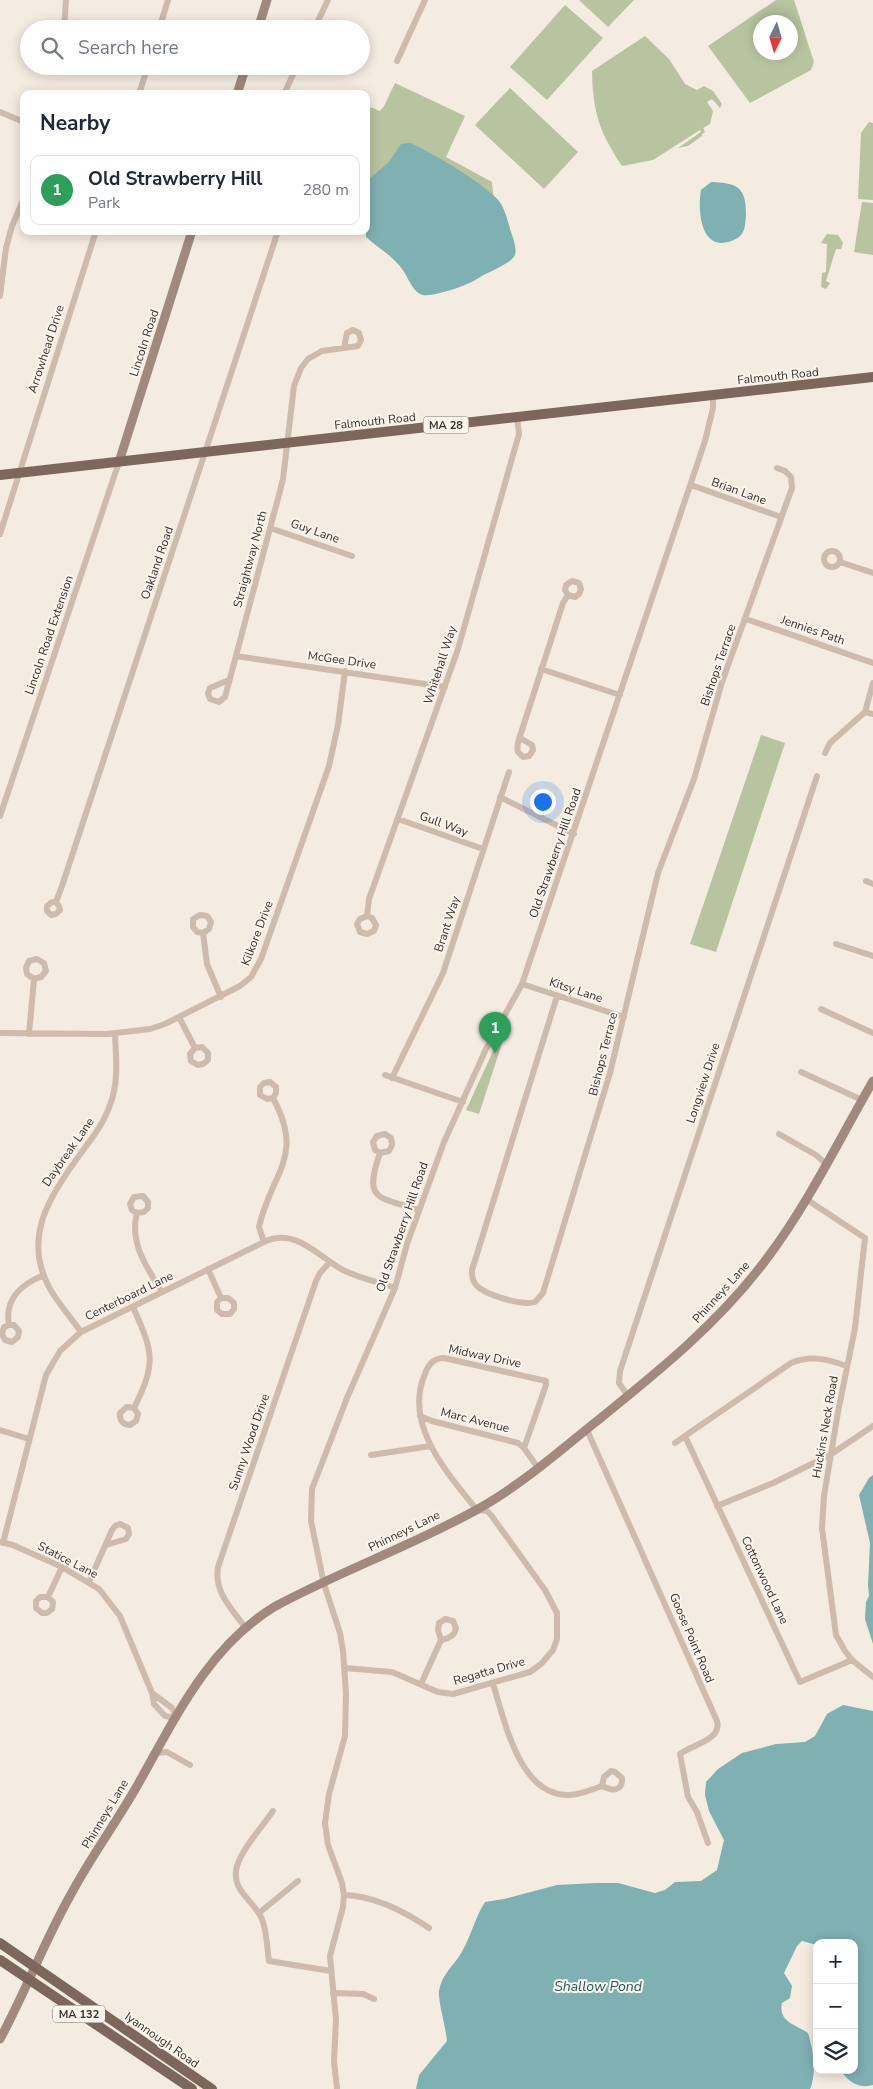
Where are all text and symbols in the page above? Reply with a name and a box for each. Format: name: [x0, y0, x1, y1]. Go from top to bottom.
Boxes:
north arrow: [753, 15, 798, 60]
search box: [20, 20, 370, 75]
icon: search: [38, 34, 66, 62]
text: Search here: [78, 35, 179, 61]
text: Nearby: [40, 109, 110, 137]
text: Old Strawberry Hill: [88, 166, 262, 192]
text: 1: [52, 179, 62, 201]
text: 280 m: [302, 179, 349, 201]
text: Park: [88, 192, 120, 214]
street label: Arrowhead Drive: [24, 303, 68, 395]
street label: Lincoln Road: [126, 307, 162, 379]
street label: Falmouth Road: [736, 364, 820, 388]
street label: Falmouth Road: [333, 409, 417, 433]
road number: MA 28: [424, 416, 468, 434]
street label: Brian Lane: [709, 474, 769, 508]
street label: Straightway North: [229, 509, 271, 609]
street label: Guy Lane: [288, 515, 342, 547]
street label: Oakland Road: [137, 524, 177, 602]
street label: Lincoln Road Extension: [21, 573, 77, 697]
street label: Jennies Path: [778, 611, 847, 648]
street label: Bishops Terrace: [697, 622, 739, 708]
street label: Whitehall Way: [420, 623, 460, 706]
street label: McGee Drive: [307, 647, 377, 673]
street label: Old Strawberry Hill Road: [525, 786, 585, 920]
your location: [530, 789, 556, 815]
street label: Gull Way: [417, 808, 471, 840]
street label: Brant Way: [430, 893, 464, 954]
street label: Kilkore Drive: [237, 898, 277, 968]
street label: Kitsy Lane: [547, 974, 605, 1006]
street label: Bishops Terrace: [585, 1011, 621, 1097]
pin: 1: [479, 1012, 511, 1053]
street label: Longview Drive: [682, 1041, 724, 1125]
street label: Daybreak Lane: [38, 1114, 98, 1190]
street label: Old Strawberry Hill Road: [372, 1160, 432, 1294]
street label: Phinneys Lane: [689, 1258, 753, 1326]
street label: Centerboard Lane: [82, 1268, 176, 1324]
street label: Midway Drive: [447, 1340, 523, 1372]
street label: Huckins Neck Road: [808, 1375, 842, 1479]
street label: Sunny Wood Drive: [225, 1391, 273, 1493]
street label: Marc Avenue: [439, 1404, 511, 1436]
street label: Phinneys Lane: [365, 1507, 443, 1555]
street label: Cottonwood Lane: [738, 1533, 792, 1627]
street label: Statice Lane: [35, 1538, 101, 1582]
street label: Goose Point Road: [666, 1591, 718, 1685]
street label: Regatta Drive: [451, 1653, 527, 1689]
street label: Phinneys Lane: [78, 1776, 132, 1852]
map controls: [813, 1939, 858, 2074]
button: +: [813, 1939, 858, 1984]
water label: Shallow Pond: [554, 1977, 643, 1996]
button: −: [813, 1984, 858, 2029]
road number: MA 132: [53, 2006, 105, 2022]
street label: Iyannough Road: [122, 2008, 202, 2072]
button: layers: [813, 2029, 858, 2074]

